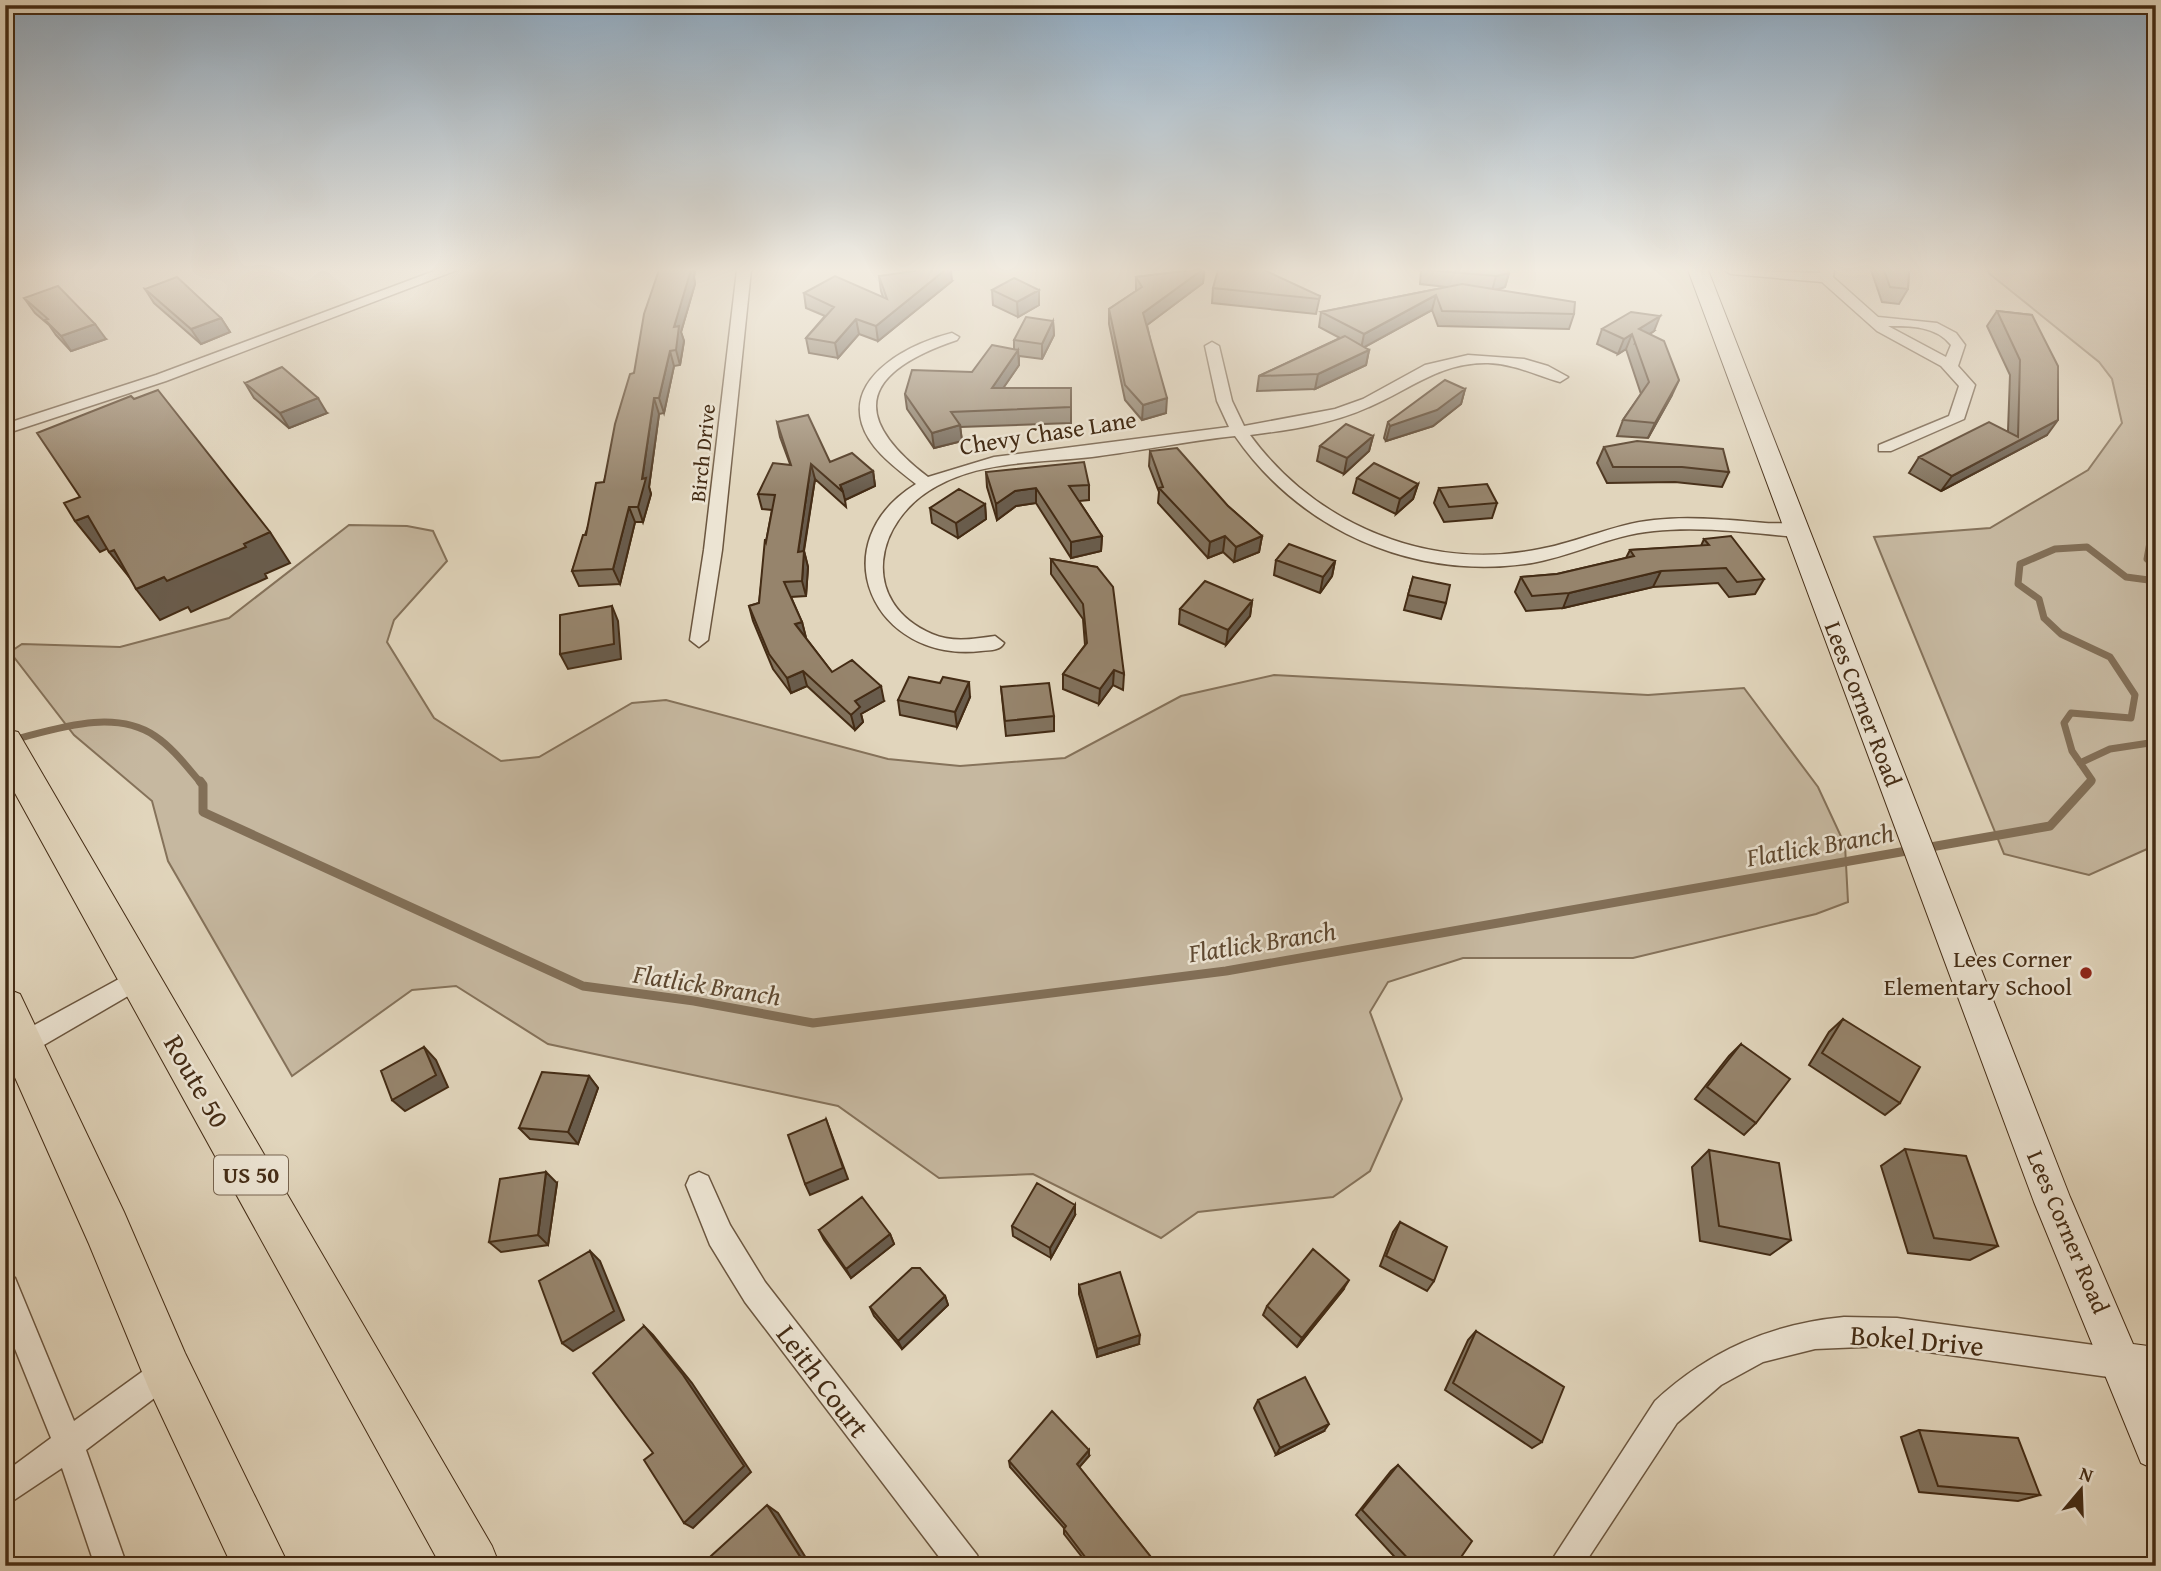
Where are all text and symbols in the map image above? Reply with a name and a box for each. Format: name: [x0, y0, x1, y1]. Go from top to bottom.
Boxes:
street label: Chevy Chase Lane: [957, 401, 1139, 464]
street label: Birch Drive: [682, 402, 723, 504]
street label: Lees Corner Road: [1816, 616, 1911, 792]
water label: Flatlick Branch: [1742, 812, 1897, 877]
water label: Flatlick Branch: [1184, 911, 1338, 973]
place label: Lees Corner Elementary School: [1884, 941, 2072, 1004]
water label: Flatlick Branch: [630, 953, 784, 1015]
marker: Lees Corner Elementary School: [2078, 965, 2094, 981]
street label: Route 50: [154, 1026, 241, 1135]
street label: Lees Corner Road: [2018, 1145, 2119, 1319]
road number: US 50: [214, 1156, 288, 1194]
street label: Bokel Drive: [1849, 1313, 1985, 1366]
street label: Leith Court: [767, 1315, 880, 1446]
north arrow: [2046, 1456, 2116, 1526]
text: N: [2076, 1459, 2097, 1489]

